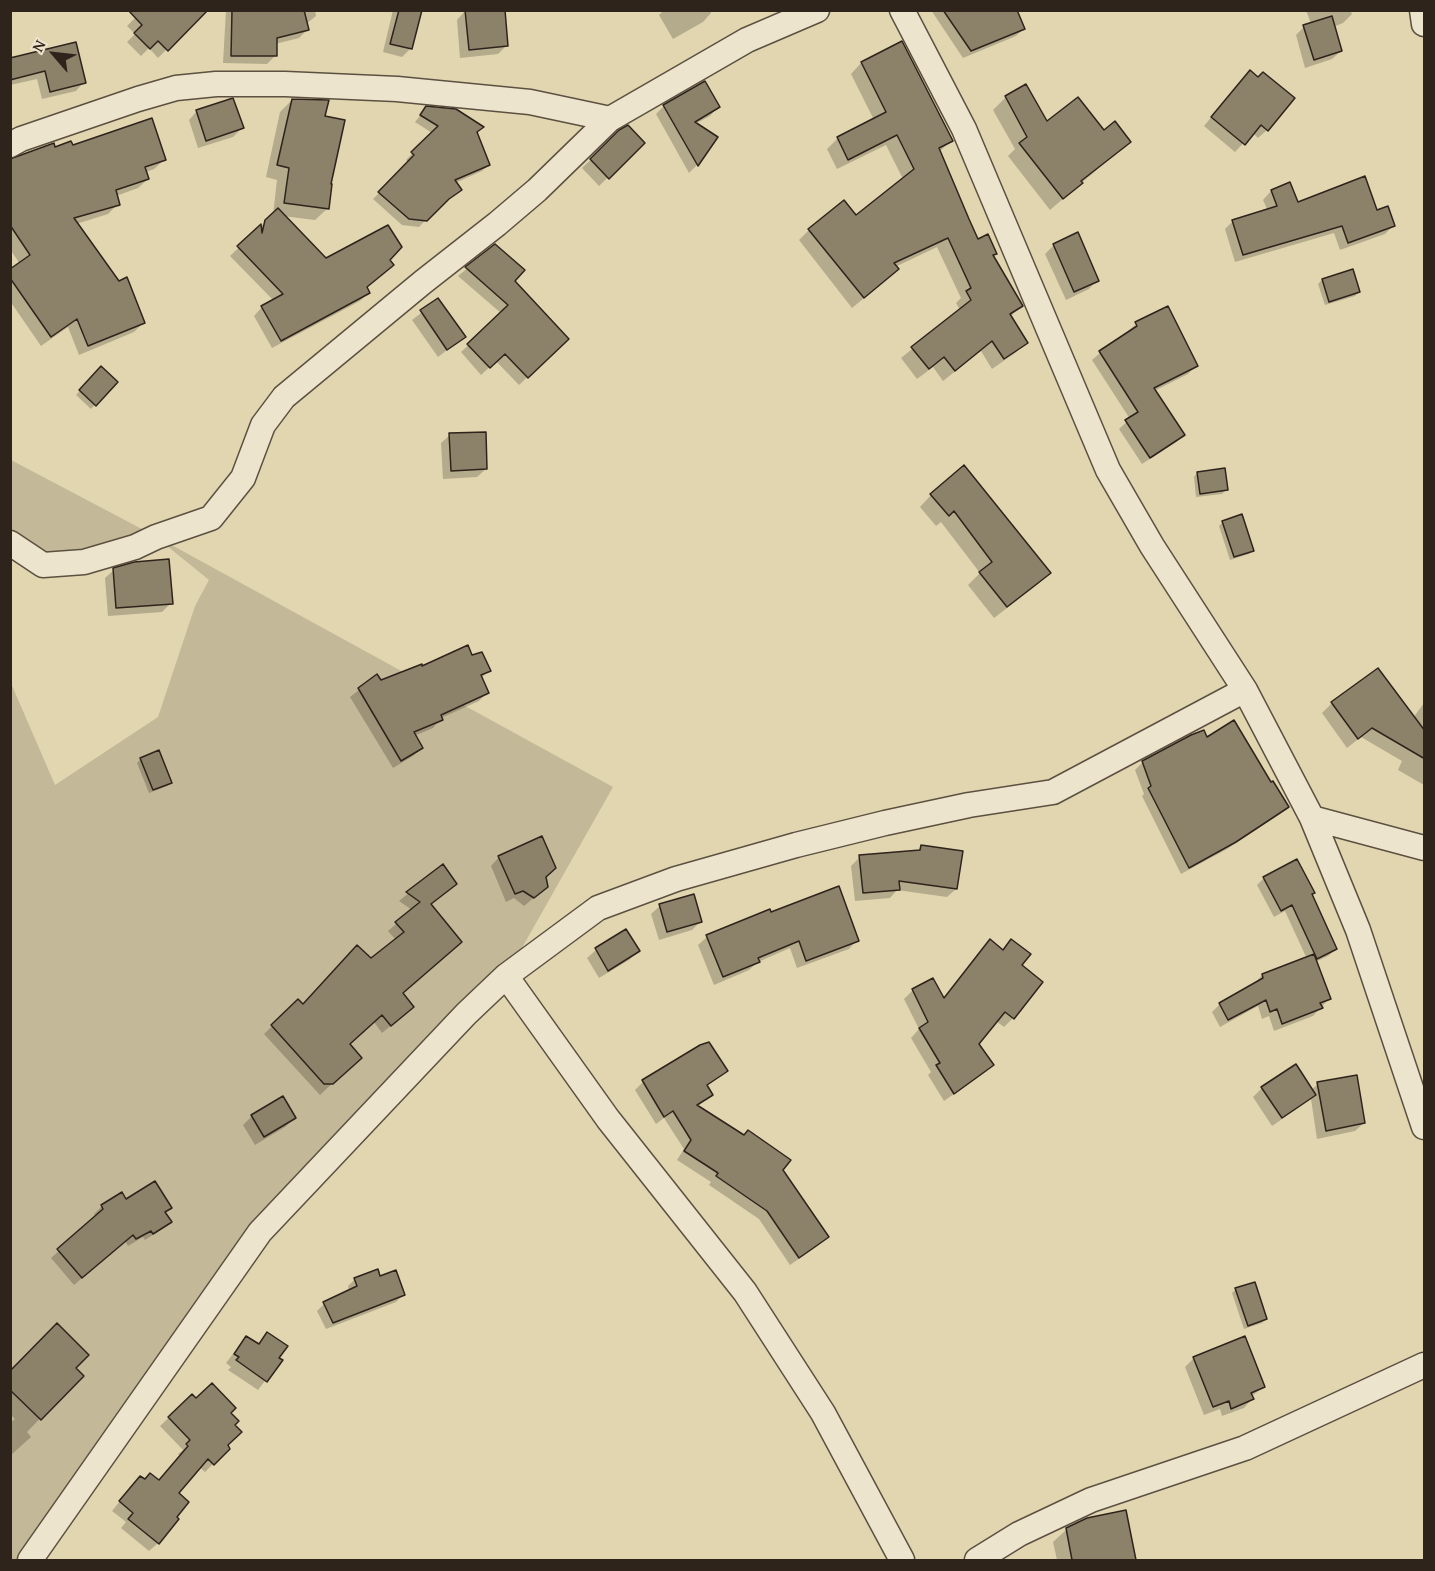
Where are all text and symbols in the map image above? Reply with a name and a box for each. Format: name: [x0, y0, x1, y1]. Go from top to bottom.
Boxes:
north arrow: [24, 24, 84, 84]
text: N: [25, 35, 51, 56]

